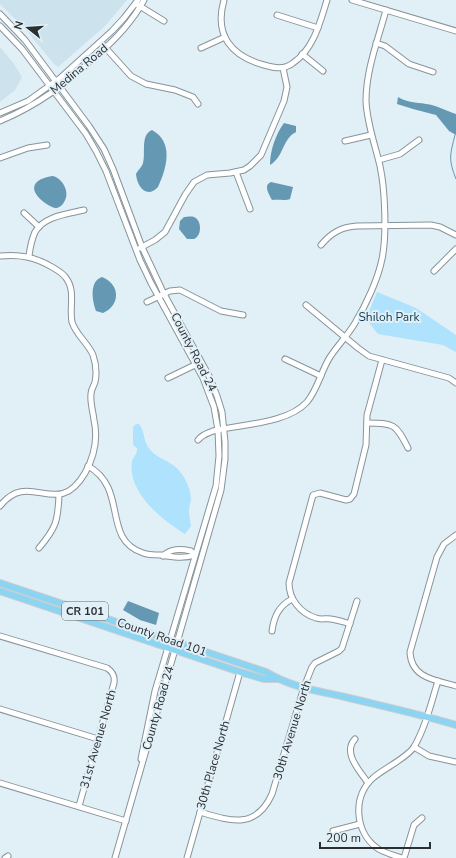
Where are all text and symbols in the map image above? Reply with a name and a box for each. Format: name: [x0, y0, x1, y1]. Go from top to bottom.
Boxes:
north arrow: [8, 8, 48, 48]
text: N: [11, 19, 27, 31]
street label: Medina Road: [47, 40, 111, 98]
park label: Shiloh Park: [358, 309, 420, 325]
street label: County Road 24: [167, 310, 221, 394]
road number: CR 101: [62, 602, 108, 620]
street label: County Road 101: [115, 614, 209, 660]
street label: County Road 24: [138, 664, 178, 752]
street label: 30th Avenue North: [269, 678, 315, 782]
street label: 31st Avenue North: [76, 688, 120, 790]
street label: 30th Place North: [193, 719, 233, 811]
scale bar: [320, 824, 430, 850]
text: 200 m: [326, 830, 361, 846]

